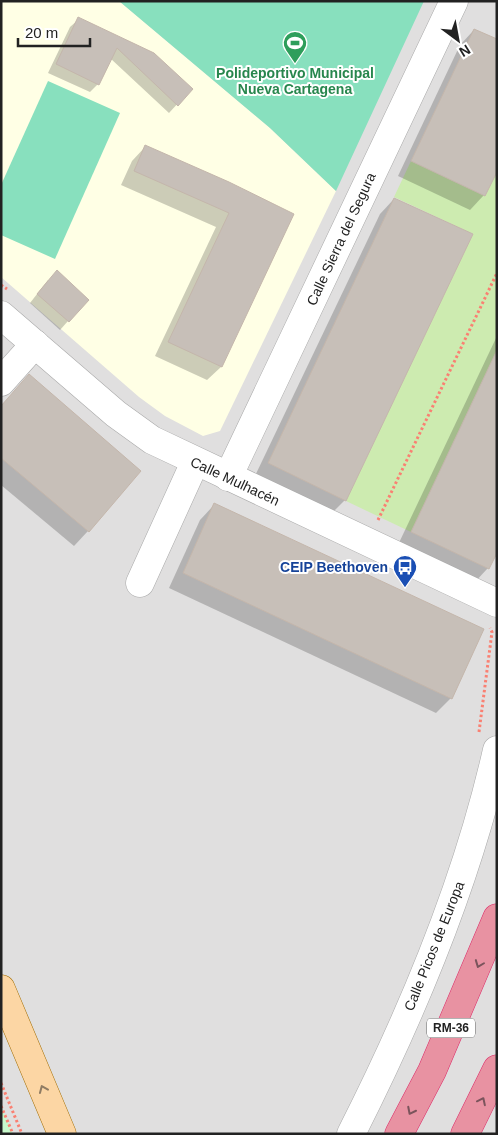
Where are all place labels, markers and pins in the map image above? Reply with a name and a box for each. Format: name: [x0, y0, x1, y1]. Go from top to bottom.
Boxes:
sports icon: Polideportivo Municipal Nueva Cartagena: [282, 30, 308, 64]
place label: Polideportivo Municipal Nueva Cartagena: [216, 65, 374, 97]
bus stop icon: CEIP Beethoven: [392, 554, 418, 588]
place label: CEIP Beethoven: [280, 559, 388, 575]

